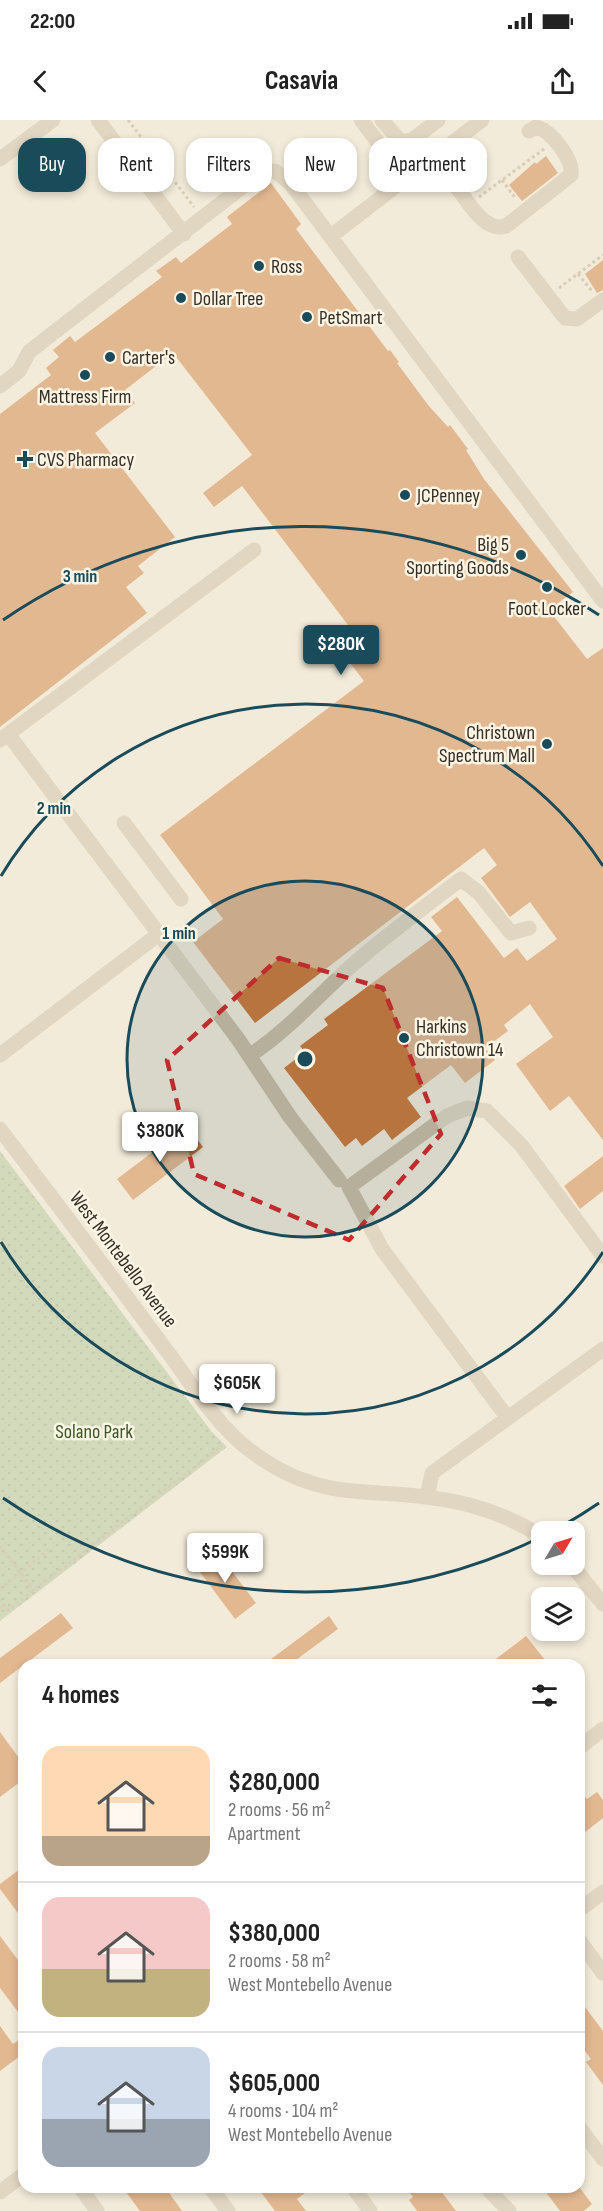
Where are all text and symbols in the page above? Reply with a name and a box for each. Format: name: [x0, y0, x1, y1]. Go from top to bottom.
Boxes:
text: 22:00: [30, 8, 75, 35]
icon: back: [24, 65, 57, 98]
text: Casavia: [265, 65, 338, 97]
icon: share: [546, 65, 579, 98]
chip: Buy: [18, 138, 86, 192]
chip: Rent: [98, 138, 174, 192]
chip: Filters: [186, 138, 272, 192]
chip: New: [284, 138, 357, 192]
chip: Apartment: [369, 138, 487, 192]
place label: Ross: [271, 255, 302, 279]
marker: Ross: [252, 259, 266, 273]
place label: Dollar Tree: [193, 287, 263, 311]
marker: Dollar Tree: [174, 291, 188, 305]
place label: PetSmart: [319, 306, 383, 330]
marker: PetSmart: [300, 310, 314, 324]
place label: Carter's: [122, 346, 175, 370]
marker: Carter's: [103, 350, 117, 364]
marker: Mattress Firm: [78, 368, 92, 382]
place label: Mattress Firm: [39, 385, 131, 409]
place label: CVS Pharmacy: [37, 448, 134, 472]
marker: CVS Pharmacy: [18, 452, 32, 466]
place label: JCPenney: [416, 484, 480, 508]
marker: JCPenney: [398, 488, 412, 502]
place label: Big 5 Sporting Goods: [406, 533, 509, 580]
marker: Big 5 Sporting Goods: [514, 548, 528, 562]
text: 3 min: [63, 566, 97, 587]
marker: Foot Locker: [540, 580, 554, 594]
place label: Foot Locker: [508, 597, 586, 621]
pin: $280K: [299, 625, 383, 676]
text: $280K: [317, 632, 365, 656]
place label: Christown Spectrum Mall: [439, 721, 535, 768]
marker: Christown Spectrum Mall: [540, 737, 554, 751]
text: 2 min: [37, 798, 71, 819]
text: 1 min: [162, 923, 196, 944]
place label: Harkins Christown 14: [416, 1015, 503, 1062]
marker: Harkins Christown 14: [397, 1031, 411, 1045]
centre of rings: [295, 1049, 315, 1069]
pin: $380K: [118, 1112, 202, 1163]
text: $380K: [136, 1119, 184, 1143]
street label: West Montebello Avenue: [64, 1187, 182, 1332]
pin: $605K: [195, 1364, 279, 1415]
text: $605K: [213, 1371, 261, 1395]
park label: Solano Park: [55, 1420, 133, 1444]
north arrow: [531, 1521, 585, 1575]
map controls: [531, 1521, 585, 1641]
pin: $599K: [183, 1533, 267, 1584]
text: $599K: [201, 1540, 249, 1564]
button: layers: [531, 1587, 585, 1641]
icon: filters: [528, 1679, 561, 1712]
text: 4 homes: [42, 1680, 119, 1711]
text: $280,000: [228, 1767, 320, 1798]
icon: home: [90, 1770, 162, 1842]
text: 2 rooms · 56 m²: [228, 1798, 331, 1822]
text: Apartment: [228, 1822, 301, 1846]
text: $380,000: [228, 1918, 320, 1949]
icon: home: [90, 1921, 162, 1993]
text: 2 rooms · 58 m²: [228, 1949, 331, 1973]
text: West Montebello Avenue: [228, 1973, 392, 1997]
text: $605,000: [228, 2068, 320, 2099]
icon: home: [90, 2071, 162, 2143]
text: 4 rooms · 104 m²: [228, 2099, 338, 2123]
text: West Montebello Avenue: [228, 2123, 392, 2147]

